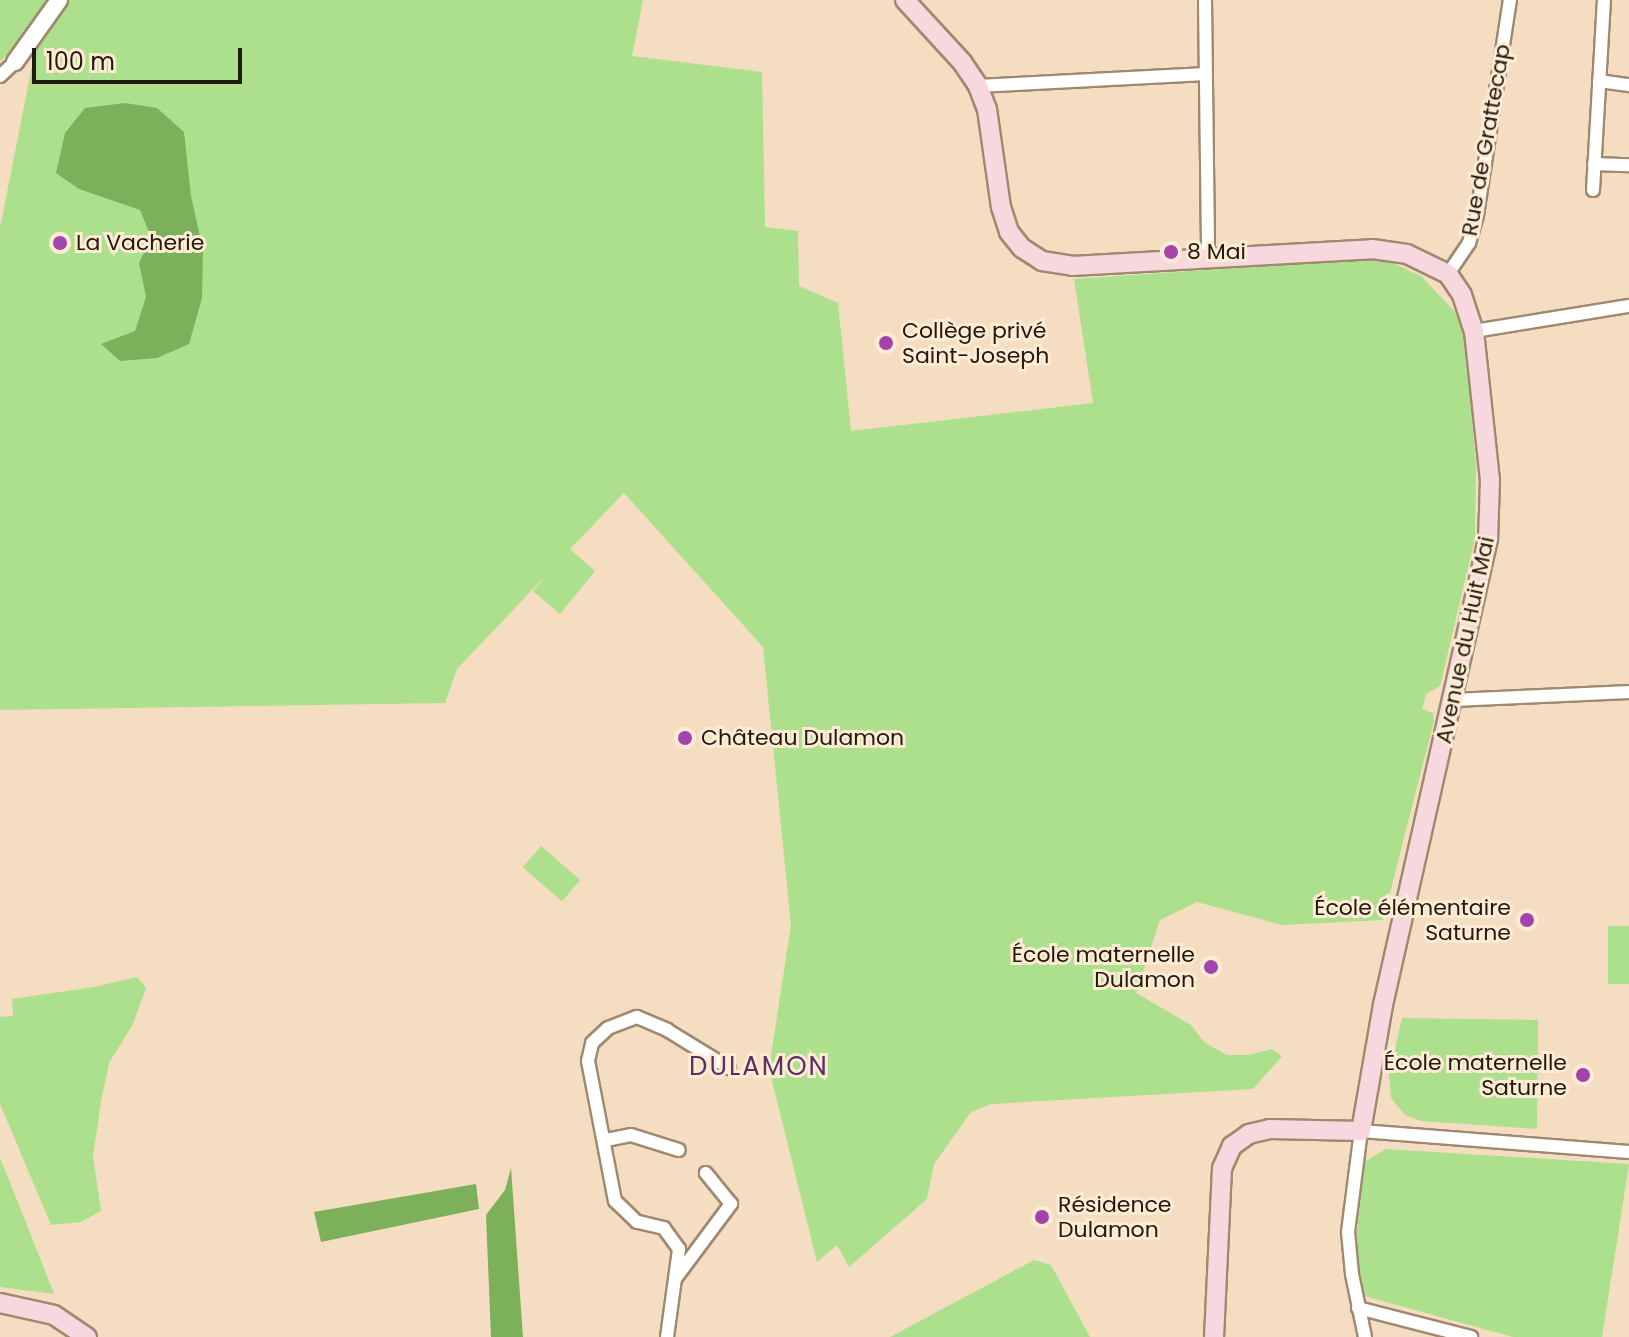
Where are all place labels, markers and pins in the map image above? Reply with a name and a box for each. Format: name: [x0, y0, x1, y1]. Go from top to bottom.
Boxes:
place label: La Vacherie: [76, 230, 204, 256]
marker: La Vacherie: [51, 234, 69, 252]
place label: 8 Mai: [1187, 239, 1246, 265]
marker: 8 Mai: [1162, 243, 1180, 261]
place label: Collège privé Saint-Joseph: [902, 317, 1049, 368]
marker: Collège privé Saint-Joseph: [877, 334, 895, 352]
place label: Château Dulamon: [701, 725, 904, 751]
marker: Château Dulamon: [676, 729, 694, 747]
place label: École élémentaire Saturne: [1314, 894, 1511, 946]
marker: École élémentaire Saturne: [1518, 911, 1536, 929]
place label: École maternelle Dulamon: [1012, 941, 1195, 992]
marker: École maternelle Dulamon: [1202, 958, 1220, 976]
place label: École maternelle Saturne: [1384, 1049, 1567, 1100]
marker: École maternelle Saturne: [1574, 1066, 1592, 1084]
place label: Résidence Dulamon: [1058, 1191, 1171, 1242]
marker: Résidence Dulamon: [1033, 1208, 1051, 1226]

